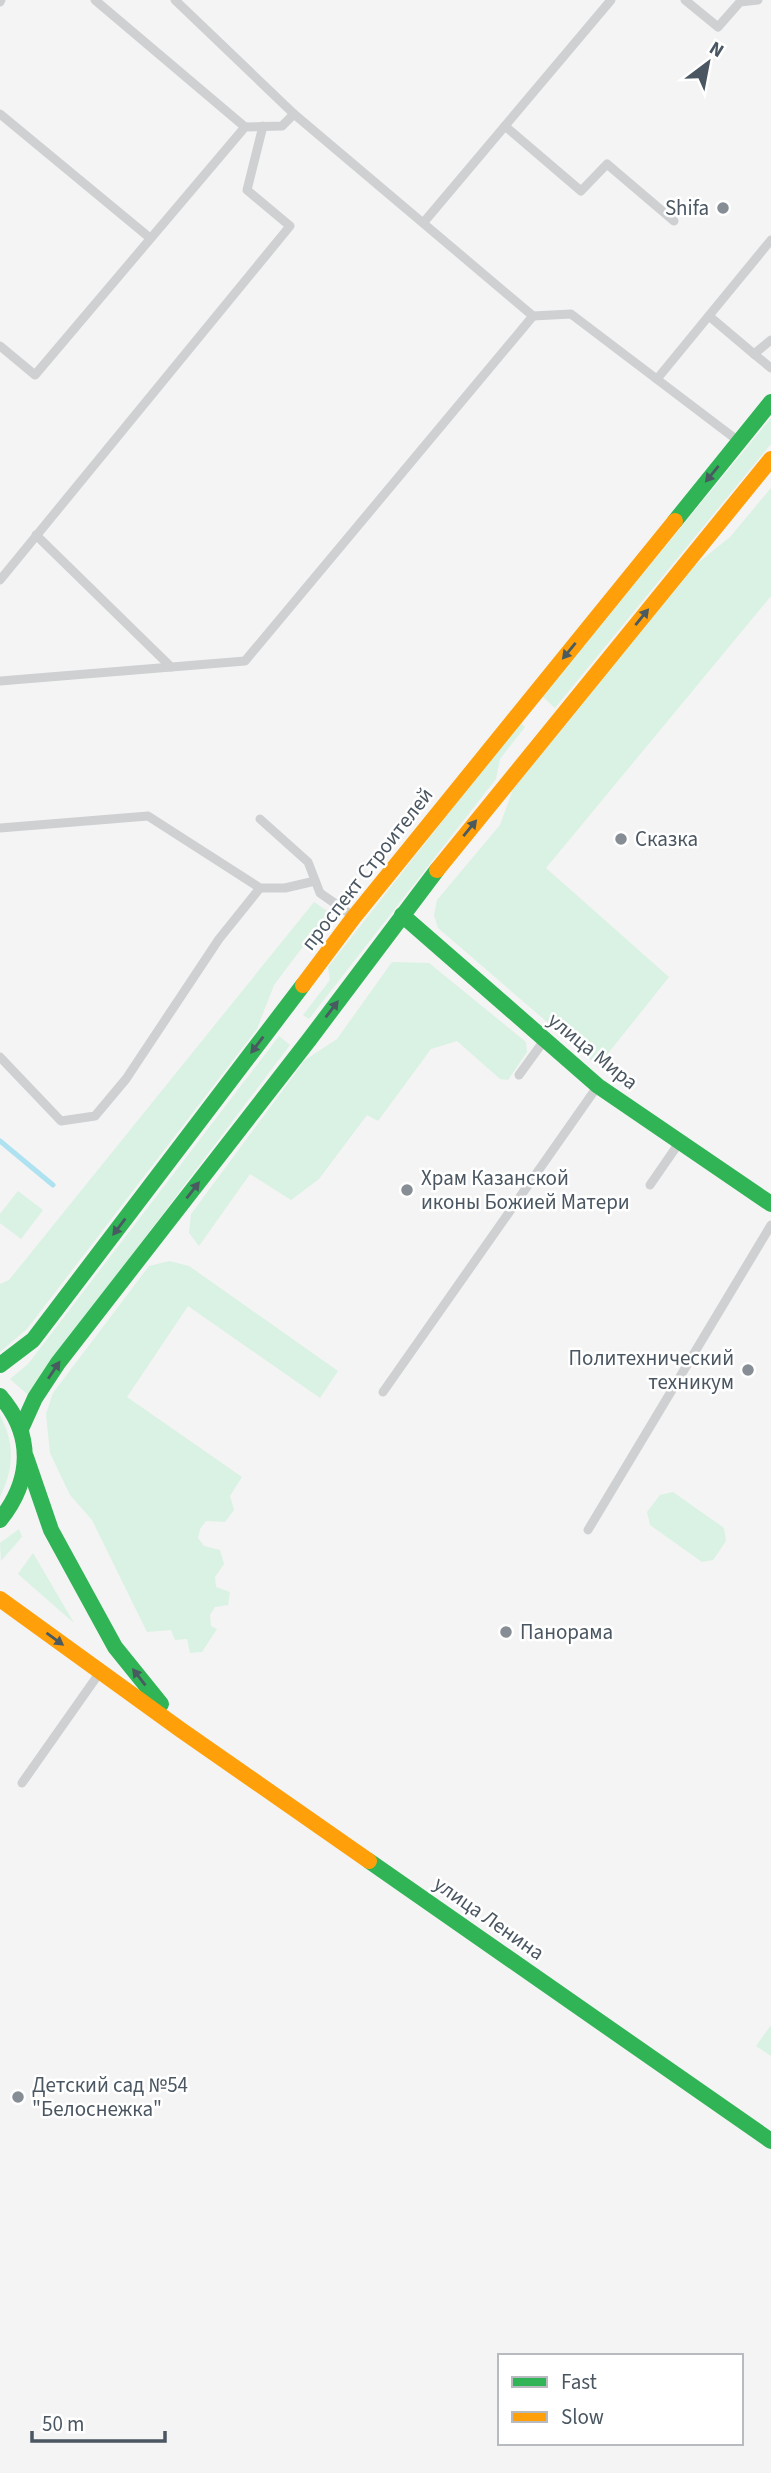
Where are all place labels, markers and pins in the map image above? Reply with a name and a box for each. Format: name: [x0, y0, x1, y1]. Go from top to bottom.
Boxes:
place label: Shifa: [665, 193, 709, 223]
marker: Shifa: [715, 200, 731, 216]
place label: Сказка: [635, 824, 698, 854]
marker: Сказка: [613, 831, 629, 847]
place label: Храм Казанской иконы Божией Матери: [421, 1163, 630, 1217]
marker: Храм Казанской иконы Божией Матери: [399, 1182, 415, 1198]
place label: Политехнический техникум: [569, 1343, 734, 1397]
marker: Политехнический техникум: [740, 1362, 756, 1378]
place label: Панорама: [520, 1617, 613, 1647]
marker: Панорама: [498, 1624, 514, 1640]
place label: Детский сад №54 "Белоснежка": [32, 2070, 188, 2124]
marker: Детский сад №54 "Белоснежка": [10, 2089, 26, 2105]

